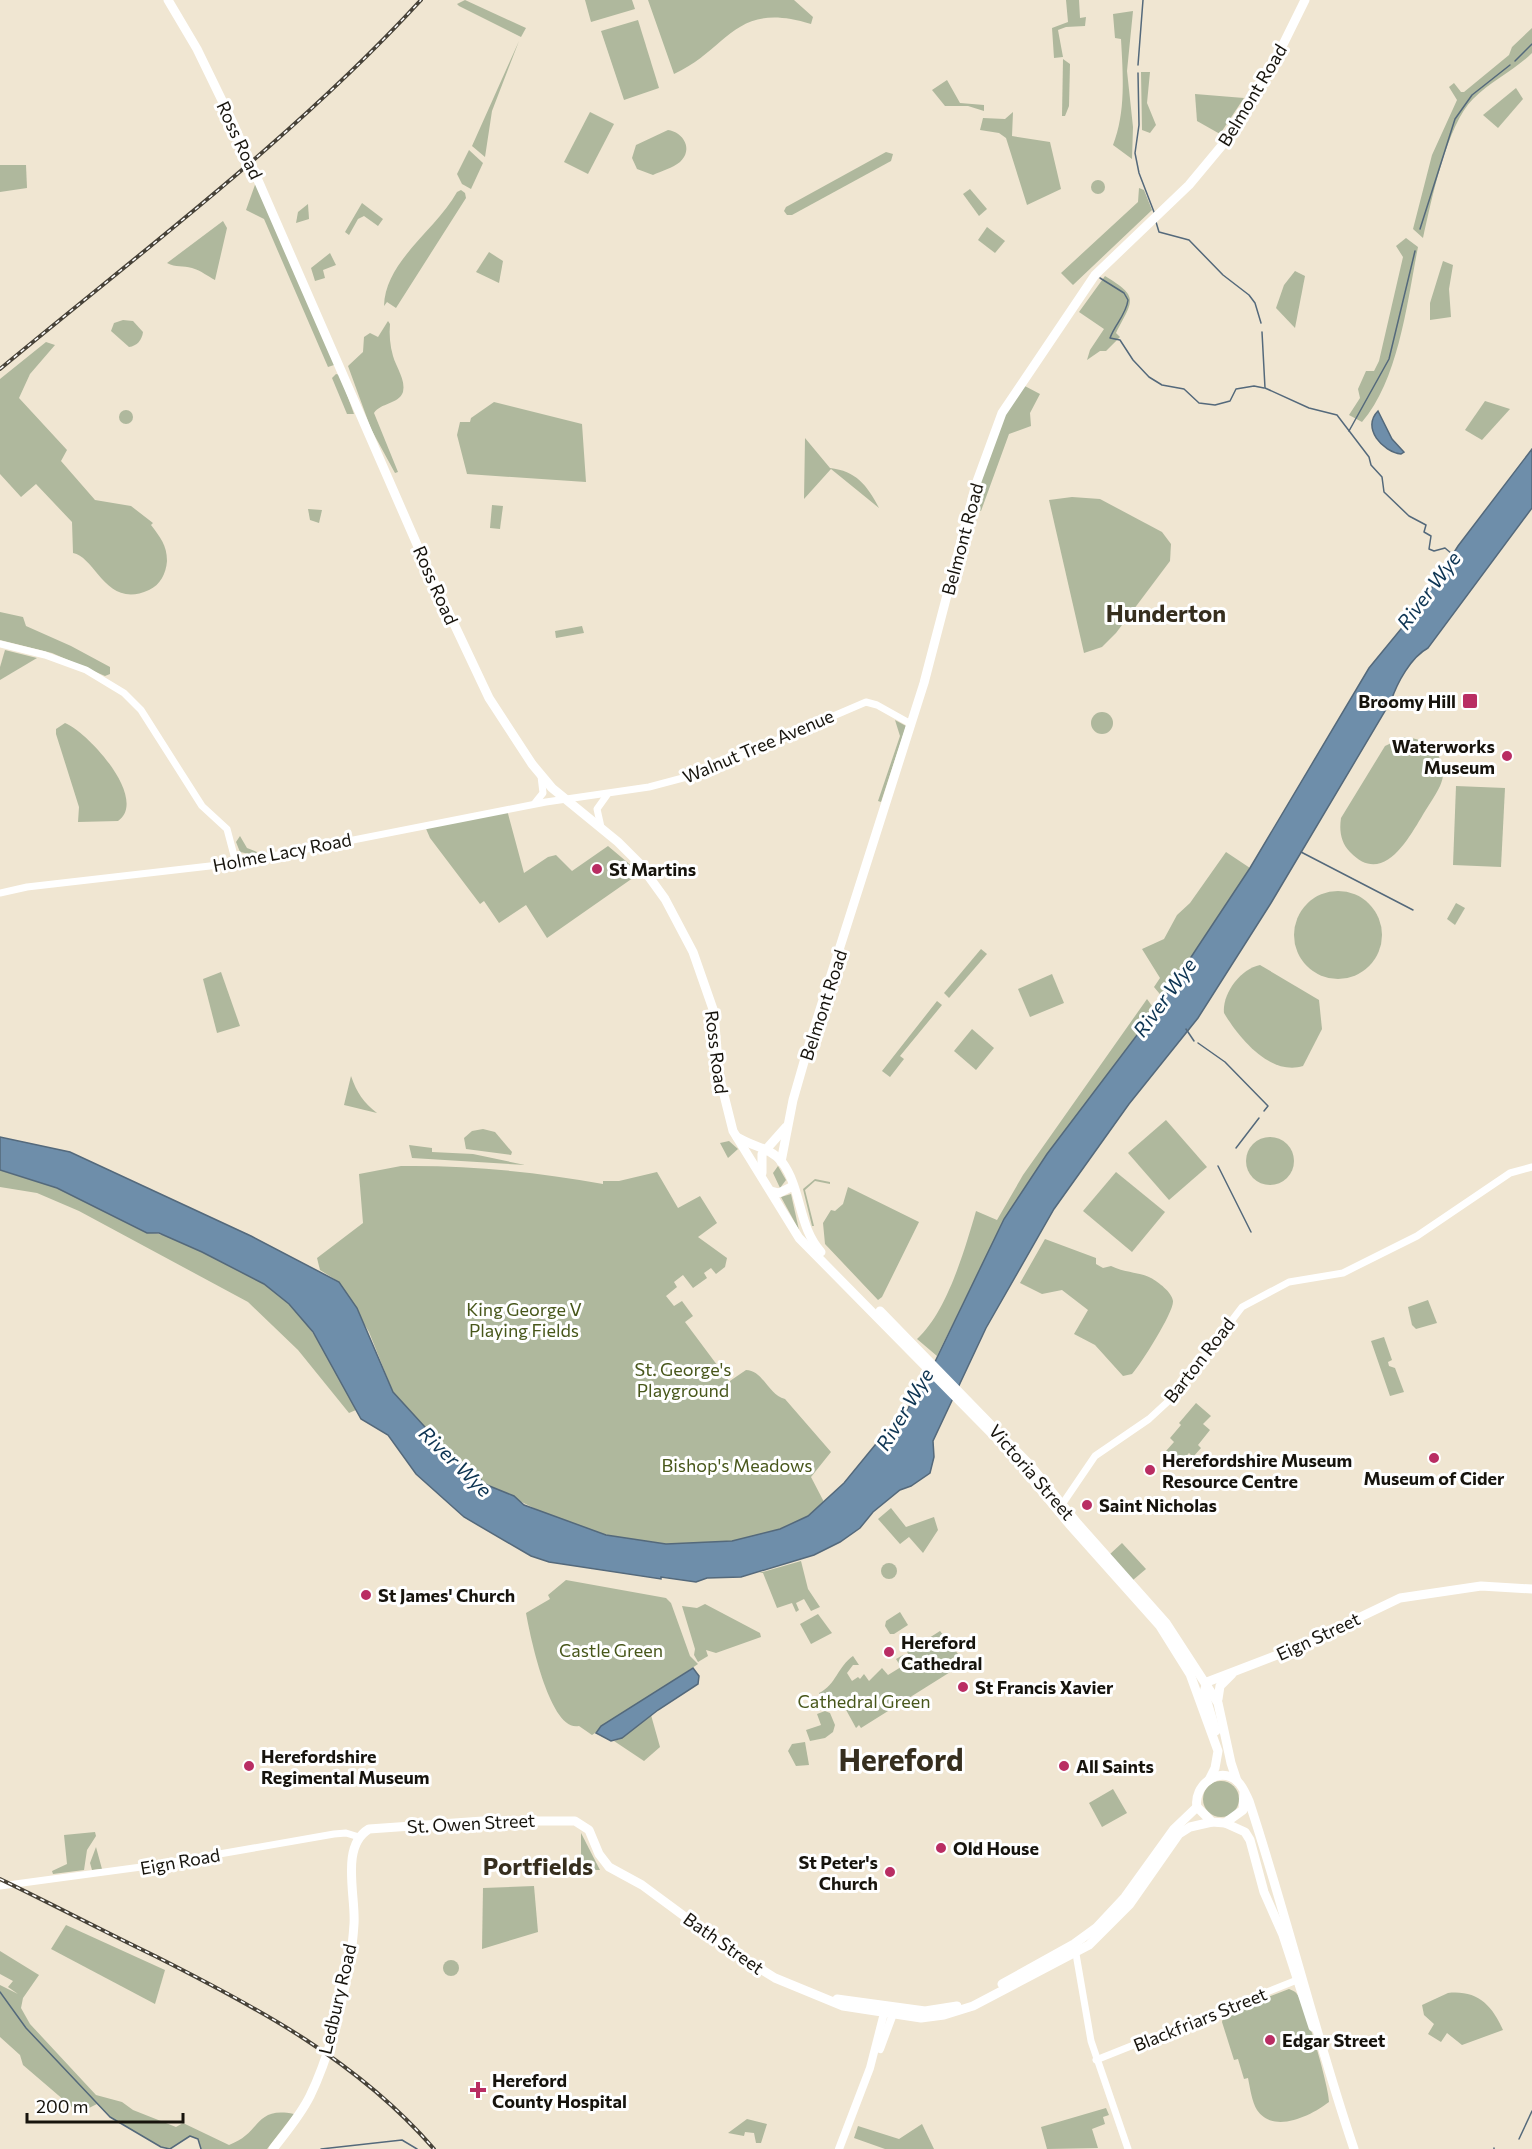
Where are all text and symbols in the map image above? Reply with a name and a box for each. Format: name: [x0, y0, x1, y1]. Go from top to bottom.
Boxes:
street label: Belmont Road: [1213, 40, 1291, 150]
street label: Ross Road: [212, 97, 268, 183]
street label: Belmont Road: [936, 480, 988, 598]
street label: Ross Road: [409, 542, 463, 628]
water label: River Wye: [1391, 546, 1465, 634]
district label: Hunderton: [1106, 598, 1226, 627]
place label: Broomy Hill: [1358, 690, 1456, 712]
marker: Broomy Hill: [1461, 692, 1479, 710]
street label: Walnut Tree Avenue: [679, 704, 837, 788]
place label: Waterworks Museum: [1392, 735, 1495, 778]
marker: Waterworks Museum: [1500, 749, 1514, 763]
street label: Holme Lacy Road: [211, 828, 353, 876]
place label: St Martins: [609, 858, 696, 880]
marker: St Martins: [590, 862, 604, 876]
street label: Belmont Road: [795, 947, 851, 1063]
water label: River Wye: [1127, 953, 1201, 1041]
street label: Ross Road: [701, 1009, 733, 1095]
park label: King George V Playing Fields: [466, 1298, 582, 1341]
street label: Barton Road: [1159, 1313, 1239, 1407]
park label: St. George's Playground: [635, 1358, 732, 1401]
water label: River Wye: [870, 1363, 938, 1454]
street label: Victoria Street: [985, 1420, 1079, 1524]
water label: River Wye: [415, 1421, 498, 1502]
place label: Herefordshire Museum Resource Centre: [1162, 1449, 1352, 1492]
marker: Museum of Cider: [1427, 1451, 1441, 1465]
park label: Bishop's Meadows: [662, 1454, 812, 1476]
marker: Herefordshire Museum Resource Centre: [1143, 1463, 1157, 1477]
place label: Museum of Cider: [1363, 1467, 1505, 1489]
place label: Saint Nicholas: [1099, 1494, 1217, 1516]
marker: Saint Nicholas: [1080, 1498, 1094, 1512]
place label: St James' Church: [378, 1584, 515, 1606]
marker: St James' Church: [359, 1588, 373, 1602]
street label: Eign Street: [1273, 1607, 1363, 1665]
place label: Hereford Cathedral: [901, 1631, 982, 1674]
park label: Castle Green: [559, 1639, 663, 1661]
marker: Hereford Cathedral: [882, 1645, 896, 1659]
place label: St Francis Xavier: [975, 1676, 1114, 1698]
marker: St Francis Xavier: [956, 1680, 970, 1694]
park label: Cathedral Green: [797, 1690, 931, 1712]
district label: Hereford: [838, 1740, 964, 1777]
place label: Herefordshire Regimental Museum: [261, 1745, 430, 1788]
place label: All Saints: [1076, 1755, 1154, 1777]
marker: Herefordshire Regimental Museum: [242, 1759, 256, 1773]
marker: All Saints: [1057, 1759, 1071, 1773]
street label: St. Owen Street: [406, 1809, 536, 1837]
place label: Old House: [953, 1837, 1039, 1859]
marker: Old House: [934, 1841, 948, 1855]
street label: Eign Road: [138, 1843, 222, 1879]
district label: Portfields: [483, 1851, 593, 1880]
place label: St Peter's Church: [799, 1851, 878, 1894]
marker: St Peter's Church: [883, 1865, 897, 1879]
street label: Bath Street: [680, 1907, 768, 1979]
street label: Ledbury Road: [314, 1942, 360, 2056]
street label: Blackfriars Street: [1130, 1982, 1270, 2056]
place label: Edgar Street: [1282, 2029, 1386, 2051]
marker: Edgar Street: [1263, 2033, 1277, 2047]
place label: Hereford County Hospital: [492, 2069, 627, 2112]
marker: Hereford County Hospital: [469, 2081, 487, 2099]
scale bar: [27, 2086, 183, 2124]
text: 200 m: [36, 2095, 89, 2117]

